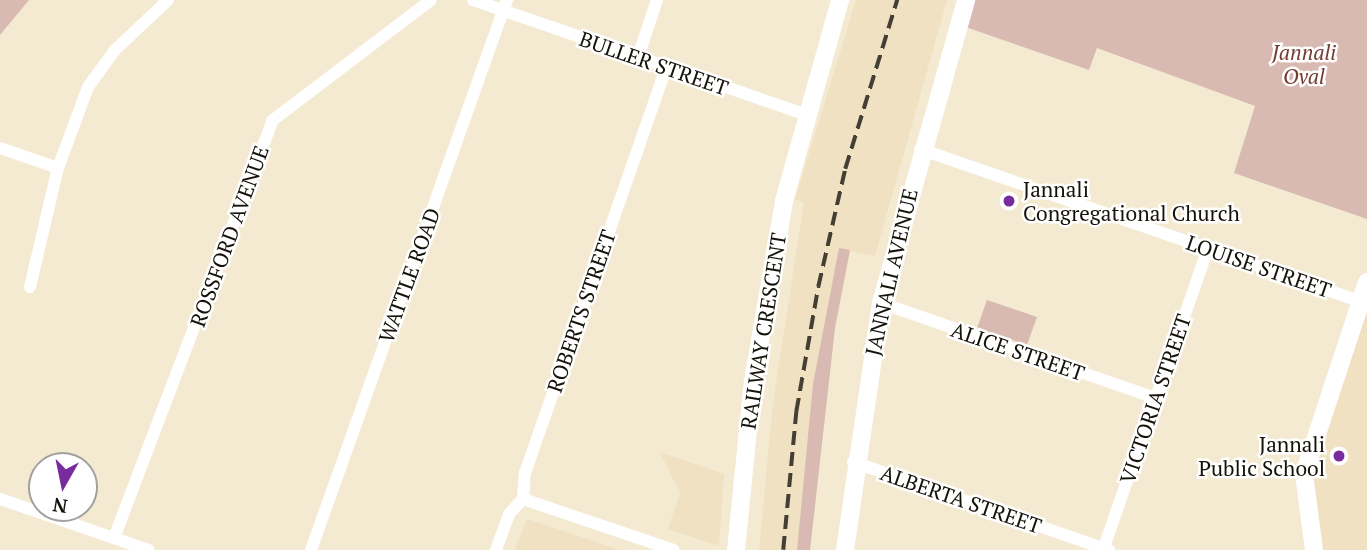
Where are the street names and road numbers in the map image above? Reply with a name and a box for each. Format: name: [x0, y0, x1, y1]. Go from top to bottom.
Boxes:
street label: BULLER STREET: [576, 26, 732, 100]
street label: ROSSFORD AVENUE: [184, 142, 274, 330]
street label: JANNALI AVENUE: [859, 186, 923, 358]
street label: WATTLE ROAD: [373, 204, 445, 346]
street label: ROBERTS STREET: [541, 226, 621, 396]
street label: LOUISE STREET: [1183, 229, 1335, 303]
street label: RAILWAY CRESCENT: [735, 231, 791, 431]
street label: VICTORIA STREET: [1114, 311, 1196, 487]
street label: ALICE STREET: [948, 316, 1088, 386]
street label: ALBERTA STREET: [877, 460, 1045, 538]

